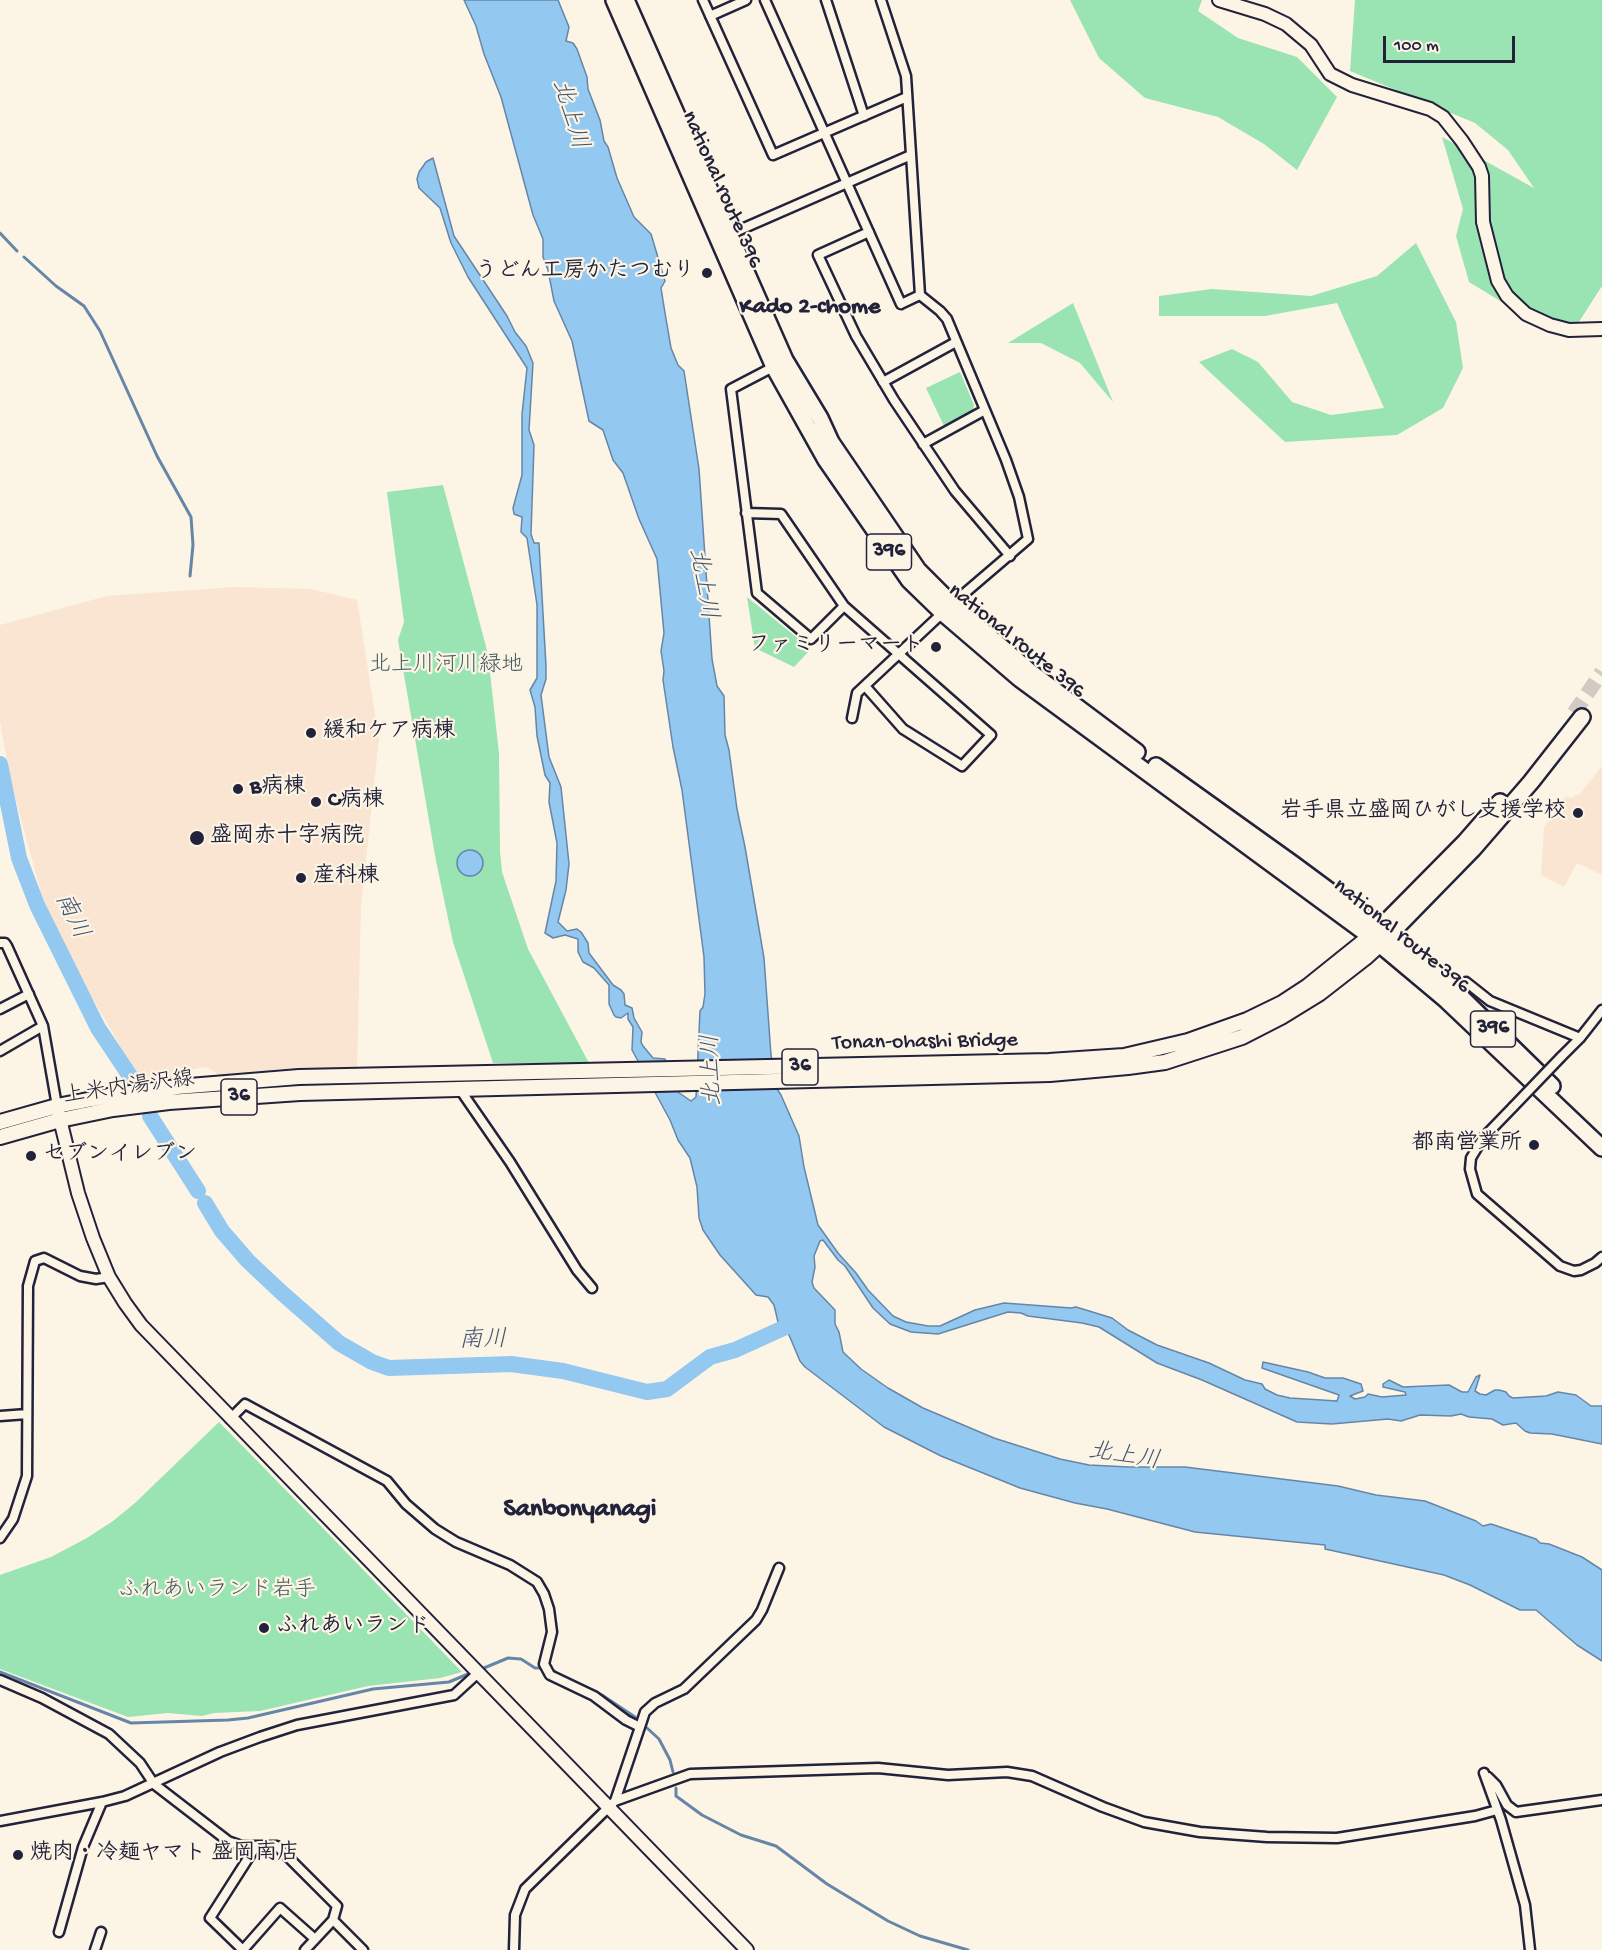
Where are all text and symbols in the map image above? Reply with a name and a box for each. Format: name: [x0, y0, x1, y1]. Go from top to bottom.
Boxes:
scale bar: [1386, 24, 1518, 62]
text: 100 m: [1394, 36, 1439, 57]
water label: 北上川: [544, 76, 592, 154]
street label: national route 396: [675, 107, 767, 273]
place label: うどん工房かたつむり: [475, 260, 695, 286]
marker: うどん工房かたつむり: [700, 266, 714, 280]
district label: Kado 2-chome: [740, 294, 880, 322]
road number: 396: [866, 534, 912, 570]
water label: 北上川: [681, 546, 721, 622]
street label: national route 396: [942, 578, 1090, 706]
place label: ファミリーマート: [748, 634, 924, 660]
marker: ファミリーマート: [929, 640, 943, 654]
park label: 北上川河川緑地: [369, 654, 523, 680]
place label: 緩和ケア病棟: [323, 720, 455, 746]
marker: 緩和ケア病棟: [304, 726, 318, 740]
place label: B病棟: [250, 776, 305, 802]
marker: B病棟: [231, 782, 245, 796]
place label: C病棟: [328, 789, 384, 815]
marker: C病棟: [309, 795, 323, 809]
place label: 岩手県立盛岡ひがし支援学校: [1280, 800, 1566, 826]
marker: 岩手県立盛岡ひがし支援学校: [1571, 806, 1585, 820]
place label: 盛岡赤十字病院: [210, 825, 364, 851]
marker: 盛岡赤十字病院: [188, 829, 206, 847]
place label: 産科棟: [313, 865, 379, 891]
marker: 産科棟: [294, 871, 308, 885]
street label: national route 396: [1327, 873, 1475, 1001]
water label: 南川: [47, 889, 93, 945]
road number: 396: [1470, 1011, 1516, 1047]
street label: Tonan-ohashi Bridge: [832, 1028, 1018, 1058]
water label: 北上川: [698, 1034, 730, 1106]
road number: 36: [782, 1049, 818, 1085]
street label: 上米内湯沢線: [62, 1067, 196, 1111]
road number: 36: [221, 1079, 257, 1115]
place label: 都南営業所: [1412, 1132, 1522, 1158]
marker: 都南営業所: [1527, 1138, 1541, 1152]
place label: セブンイレブン: [43, 1143, 197, 1169]
marker: セブンイレブン: [24, 1149, 38, 1163]
water label: 南川: [459, 1327, 507, 1357]
water label: 北上川: [1086, 1438, 1162, 1478]
district label: Sanbonyanagi: [504, 1495, 656, 1527]
park label: ふれあいランド岩手: [118, 1579, 316, 1605]
place label: ふれあいランド: [276, 1615, 430, 1641]
marker: ふれあいランド: [257, 1621, 271, 1635]
place label: 焼肉・冷麺ヤマト 盛岡南店: [30, 1842, 299, 1868]
marker: 焼肉・冷麺ヤマト 盛岡南店: [11, 1848, 25, 1862]

